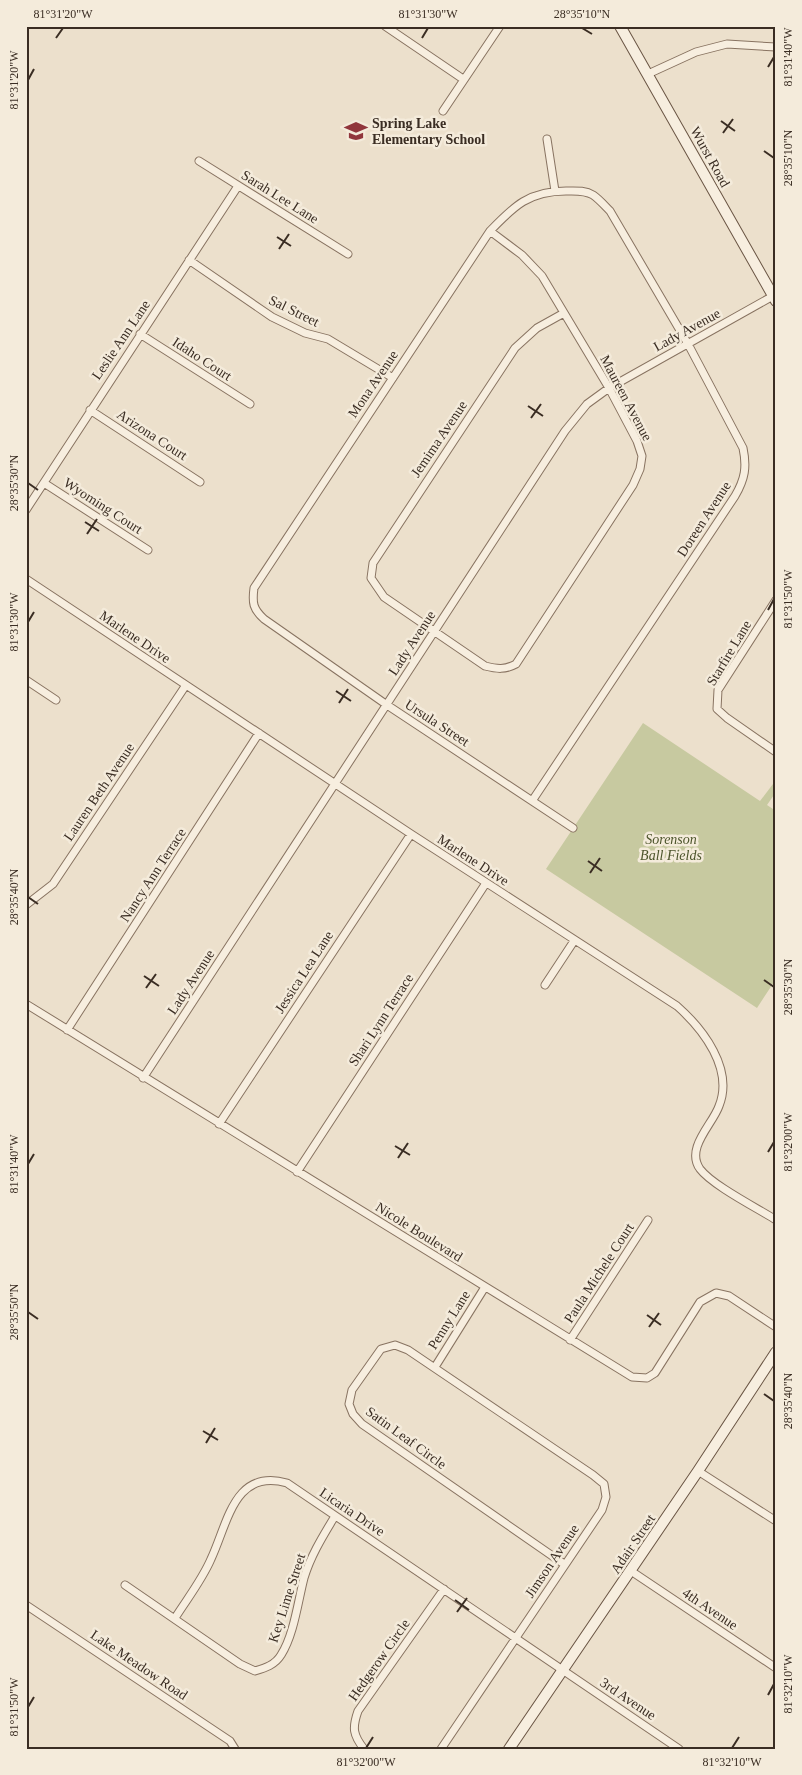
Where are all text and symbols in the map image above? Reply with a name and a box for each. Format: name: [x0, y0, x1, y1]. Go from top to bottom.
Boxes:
text: 81°31'20"W: [33, 7, 93, 21]
text: 81°31'30"W: [398, 7, 458, 21]
text: 28°35'10"N: [554, 7, 611, 21]
text: 81°31'40"W: [781, 27, 795, 87]
text: 81°31'20"W: [7, 50, 21, 110]
place label: Spring Lake Elementary School: [372, 116, 485, 147]
school or university icon: Spring Lake Elementary School: [343, 118, 369, 144]
street label: Wurst Road: [687, 124, 733, 190]
text: 28°35'10"N: [781, 129, 795, 186]
street label: Sarah Lee Lane: [239, 167, 321, 227]
street label: Sal Street: [266, 292, 322, 330]
street label: Leslie Ann Lane: [89, 297, 153, 383]
street label: Lady Avenue: [651, 306, 723, 354]
street label: Idaho Court: [170, 334, 234, 384]
street label: Mona Avenue: [345, 348, 401, 420]
street label: Maureen Avenue: [597, 353, 655, 443]
street label: Jemima Avenue: [408, 398, 470, 480]
street label: Arizona Court: [114, 407, 190, 463]
text: 28°35'30"N: [7, 454, 21, 511]
street label: Wyoming Court: [61, 475, 145, 537]
street label: Doreen Avenue: [674, 479, 734, 559]
text: 81°31'50"W: [781, 569, 795, 629]
text: 81°31'30"W: [7, 592, 21, 652]
street label: Marlene Drive: [97, 608, 173, 666]
street label: Lady Avenue: [386, 608, 438, 678]
street label: Starfire Lane: [704, 618, 754, 688]
street label: Ursula Street: [402, 697, 472, 749]
street label: Lauren Beth Avenue: [61, 740, 137, 844]
street label: Nancy Ann Terrace: [117, 825, 189, 925]
street label: Marlene Drive: [435, 831, 511, 889]
park label: Sorenson Ball Fields: [640, 832, 702, 863]
text: 28°35'40"N: [7, 868, 21, 925]
street label: Jessica Lea Lane: [272, 928, 336, 1016]
street label: Lady Avenue: [165, 947, 217, 1017]
text: 28°35'30"N: [781, 958, 795, 1015]
street label: Shari Lynn Terrace: [346, 971, 416, 1069]
text: 81°32'00"W: [781, 1112, 795, 1172]
text: 81°31'40"W: [7, 1134, 21, 1194]
street label: Nicole Boulevard: [373, 1199, 465, 1265]
street label: Paula Michele Court: [561, 1220, 637, 1326]
text: 28°35'50"N: [7, 1283, 21, 1340]
street label: Penny Lane: [425, 1288, 473, 1352]
text: 28°35'40"N: [781, 1372, 795, 1429]
street label: Satin Leaf Circle: [363, 1404, 449, 1472]
street label: Licaria Drive: [317, 1485, 387, 1539]
street label: Adair Street: [608, 1512, 658, 1576]
street label: Jimson Avenue: [522, 1522, 582, 1600]
street label: Key Lime Street: [266, 1552, 308, 1644]
street label: 4th Avenue: [680, 1585, 740, 1633]
street label: Hedgerow Circle: [345, 1616, 413, 1704]
street label: Lake Meadow Road: [88, 1627, 190, 1703]
text: 81°32'10"W: [781, 1654, 795, 1714]
street label: 3rd Avenue: [597, 1675, 659, 1723]
text: 81°31'50"W: [7, 1677, 21, 1737]
text: 81°32'00"W: [336, 1755, 396, 1769]
text: 81°32'10"W: [702, 1755, 762, 1769]

